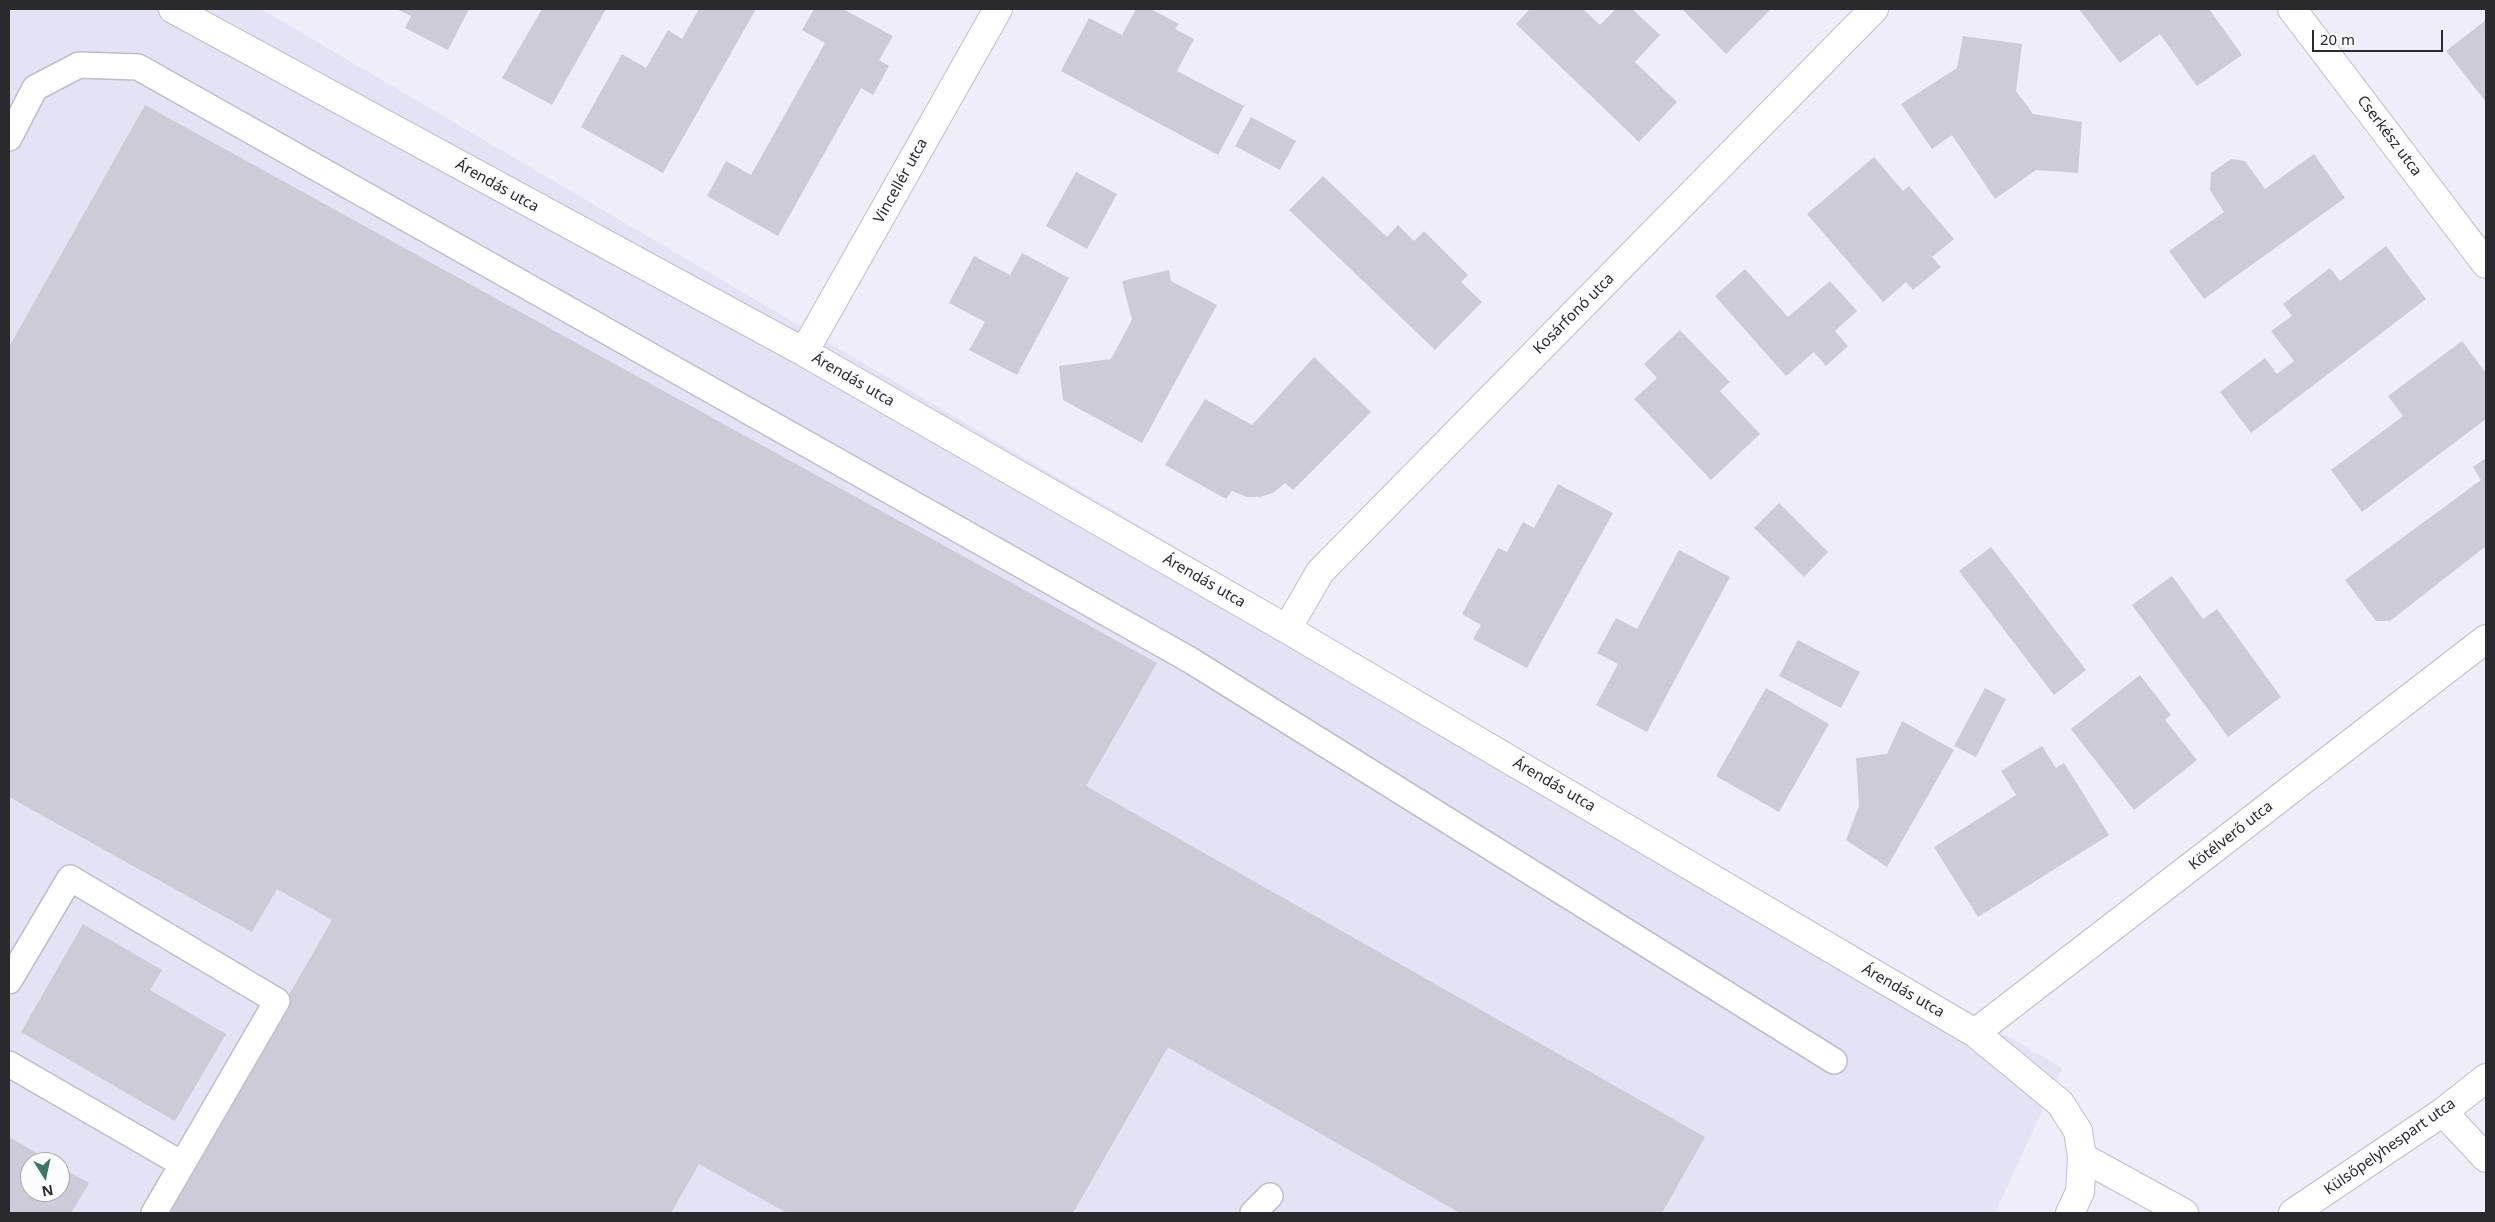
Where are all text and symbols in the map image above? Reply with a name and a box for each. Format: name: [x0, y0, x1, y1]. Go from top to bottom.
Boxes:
scale bar: [2315, 20, 2446, 52]
text: 20 m: [2320, 29, 2355, 49]
street label: Cserkész utca: [2353, 92, 2425, 180]
street label: Vincellér utca: [870, 135, 932, 227]
street label: Árendás utca: [452, 156, 542, 216]
street label: Kosárfonó utca: [1530, 270, 1618, 358]
street label: Árendás utca: [809, 349, 897, 411]
street label: Árendás utca: [1160, 550, 1248, 612]
street label: Árendás utca: [1510, 754, 1598, 816]
street label: Kötélverő utca: [2186, 798, 2276, 874]
street label: Árendás utca: [1859, 960, 1947, 1022]
street label: Külsőpelyhespart utca: [2321, 1095, 2459, 1199]
north arrow: [20, 1152, 70, 1202]
text: N: [40, 1181, 55, 1202]

